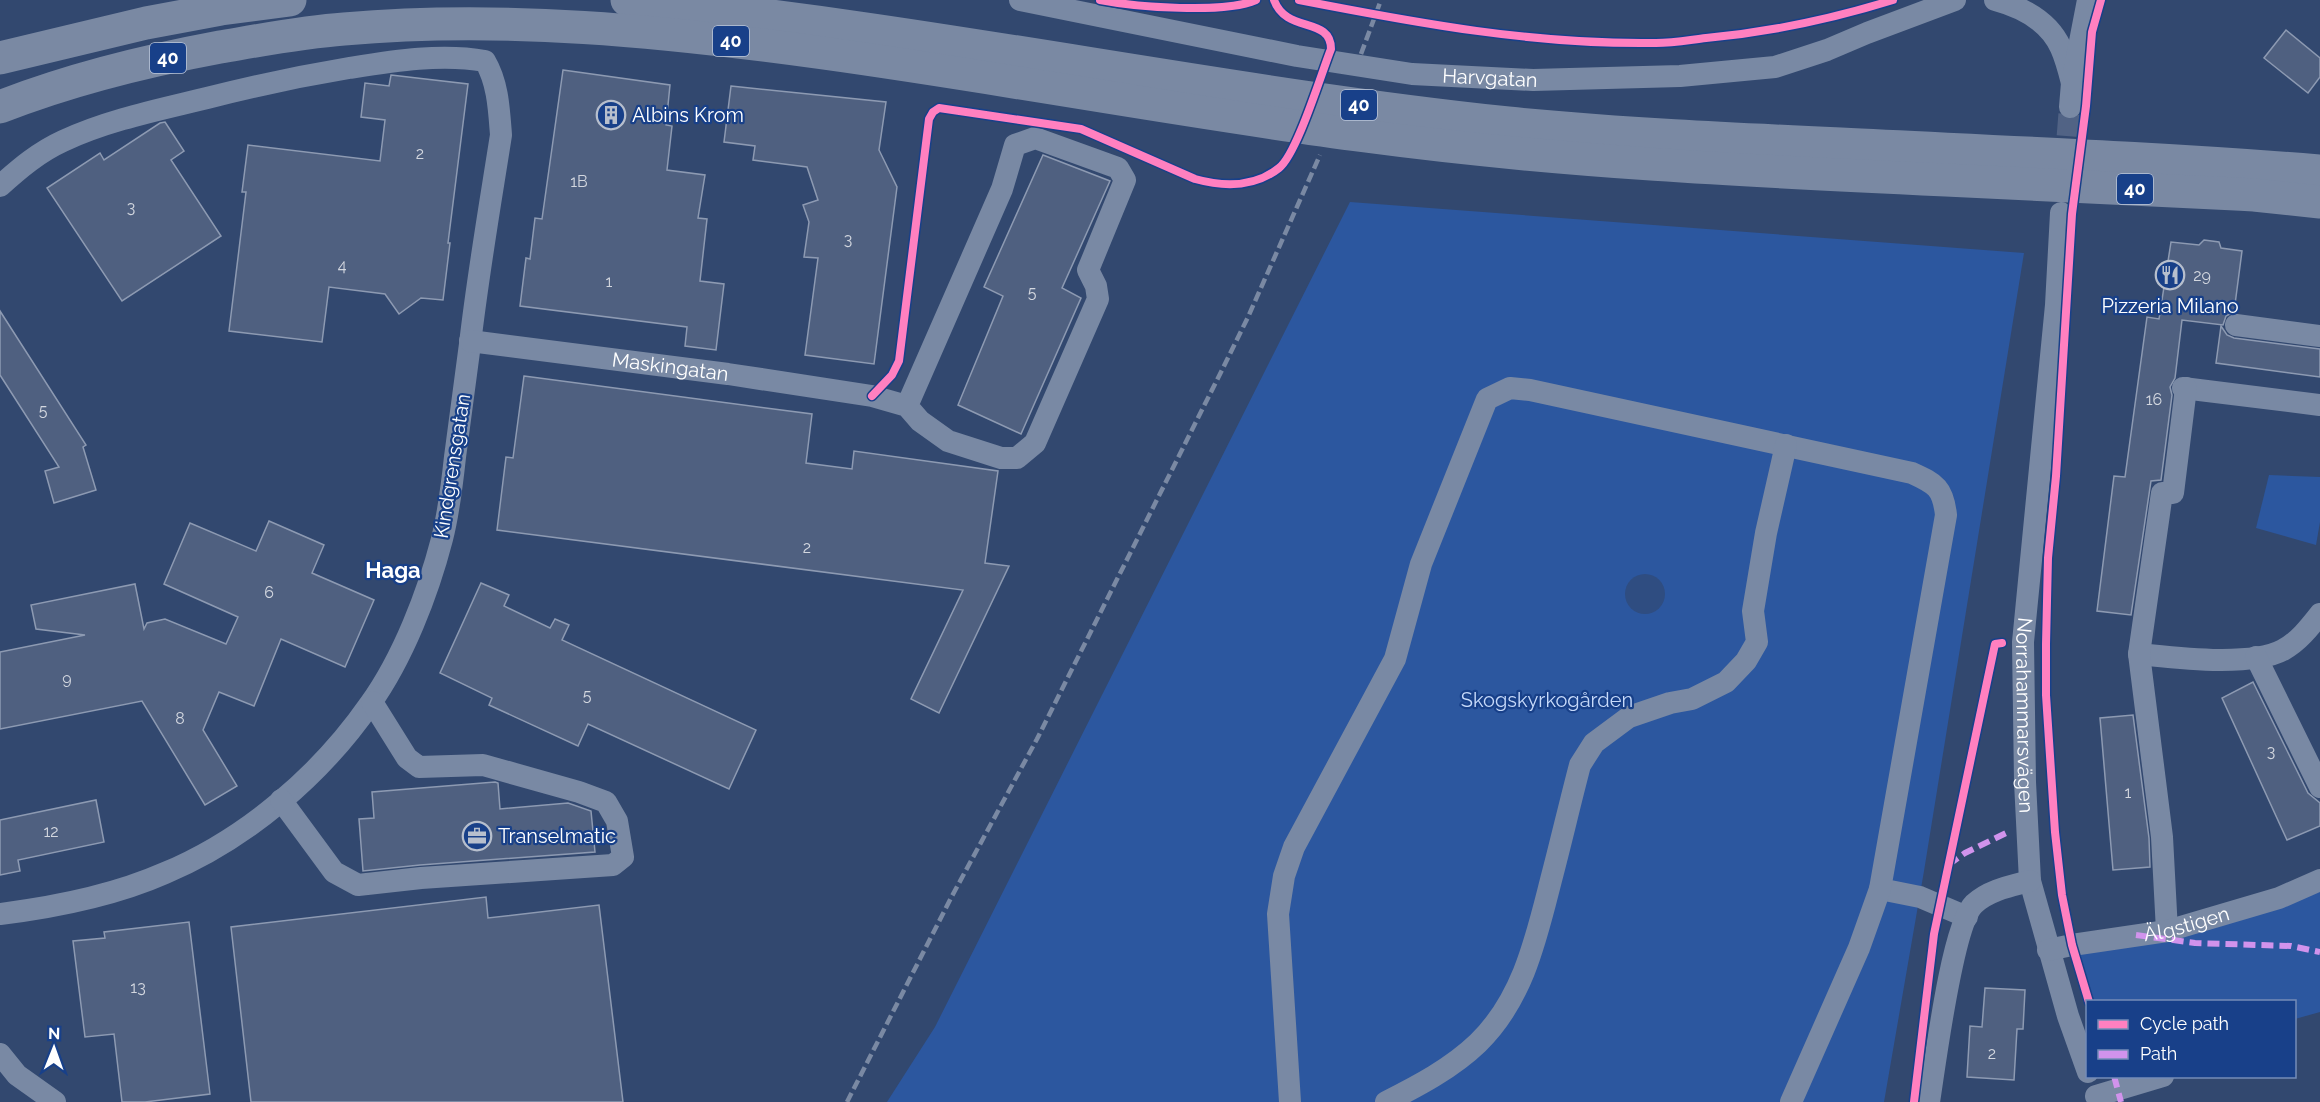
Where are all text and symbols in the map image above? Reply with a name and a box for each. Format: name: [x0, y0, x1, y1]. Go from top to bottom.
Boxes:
road number: 40: [713, 26, 749, 56]
road number: 40: [150, 43, 186, 73]
street label: Harvgatan: [1442, 64, 1538, 92]
road number: 40: [1341, 90, 1377, 120]
building icon: Albins Krom: [595, 99, 627, 131]
place label: Albins Krom: [632, 103, 744, 127]
house number: 2: [416, 144, 424, 163]
house number: 1B: [570, 172, 588, 191]
road number: 40: [2117, 174, 2153, 204]
house number: 3: [127, 198, 135, 217]
house number: 3: [844, 230, 852, 249]
house number: 4: [338, 256, 347, 275]
restaurant icon: Pizzeria Milano: [2154, 259, 2186, 291]
house number: 29: [2193, 266, 2211, 285]
house number: 1: [606, 272, 613, 291]
house number: 5: [1028, 283, 1037, 302]
place label: Pizzeria Milano: [2101, 294, 2239, 318]
street label: Maskingatan: [611, 347, 730, 386]
house number: 16: [2146, 390, 2162, 409]
street label: Kindgrensgatan: [429, 392, 475, 540]
house number: 5: [39, 401, 48, 420]
house number: 2: [803, 538, 811, 557]
district label: Haga: [365, 557, 421, 583]
house number: 6: [264, 583, 274, 602]
street label: Norrahammarsvägen: [2011, 616, 2039, 814]
house number: 9: [62, 669, 72, 688]
house number: 5: [583, 686, 592, 705]
park label: Skogskyrkogården: [1461, 688, 1633, 712]
house number: 8: [175, 709, 185, 728]
house number: 3: [2267, 742, 2275, 761]
house number: 1: [2125, 783, 2132, 802]
office icon: Transelmatic: [461, 820, 493, 852]
house number: 12: [43, 822, 59, 841]
place label: Transelmatic: [498, 824, 616, 848]
street label: Älgstigen: [2142, 901, 2232, 946]
house number: 13: [130, 978, 146, 997]
legend: [2086, 1000, 2296, 1078]
text: Cycle path: [2140, 1013, 2229, 1034]
north arrow: [24, 1018, 84, 1078]
text: N: [48, 1024, 61, 1043]
text: Path: [2140, 1043, 2177, 1064]
house number: 2: [1988, 1044, 1996, 1063]

